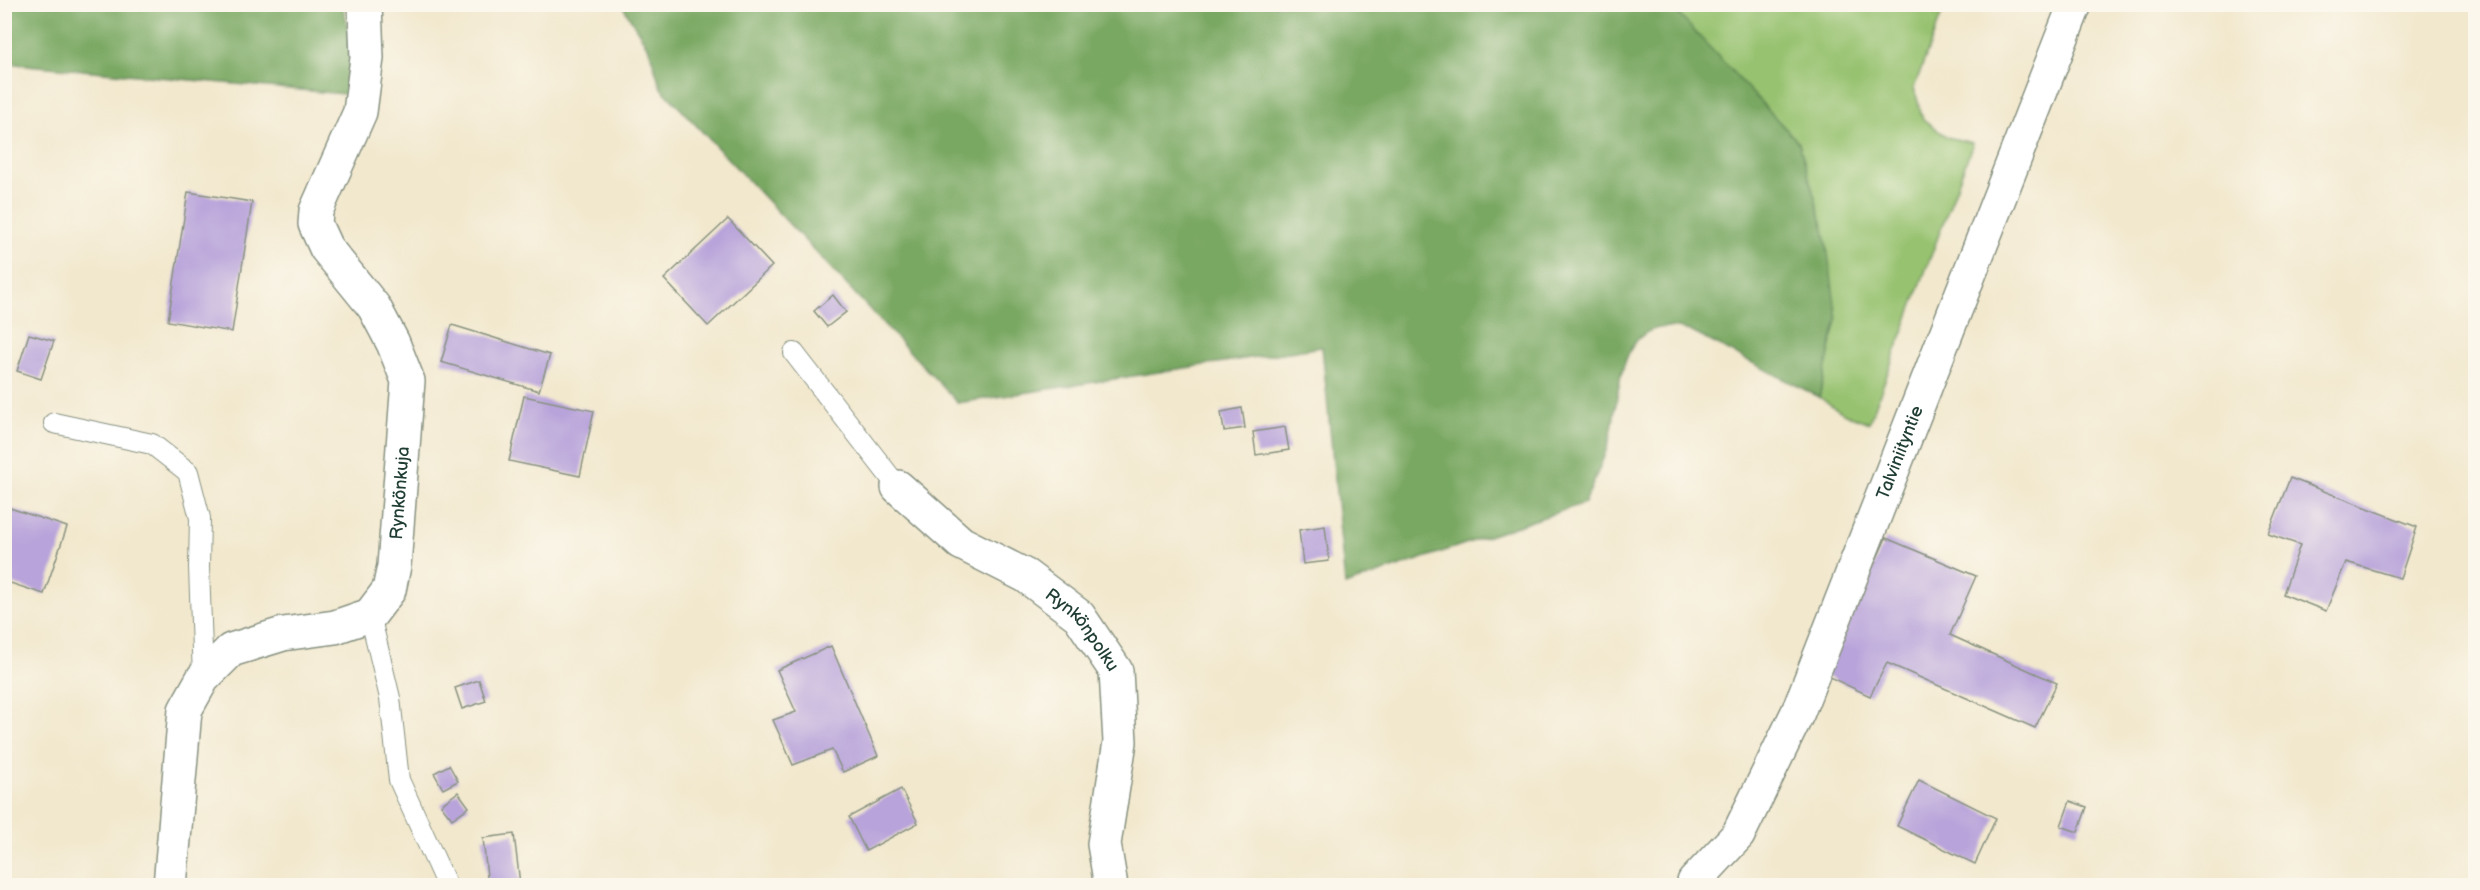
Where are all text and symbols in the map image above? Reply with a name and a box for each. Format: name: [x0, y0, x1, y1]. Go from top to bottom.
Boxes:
street label: Talviniityntie: [1872, 402, 1928, 502]
street label: Rynkönkuja: [386, 446, 414, 540]
street label: Rynkönpolku: [1041, 584, 1123, 675]

